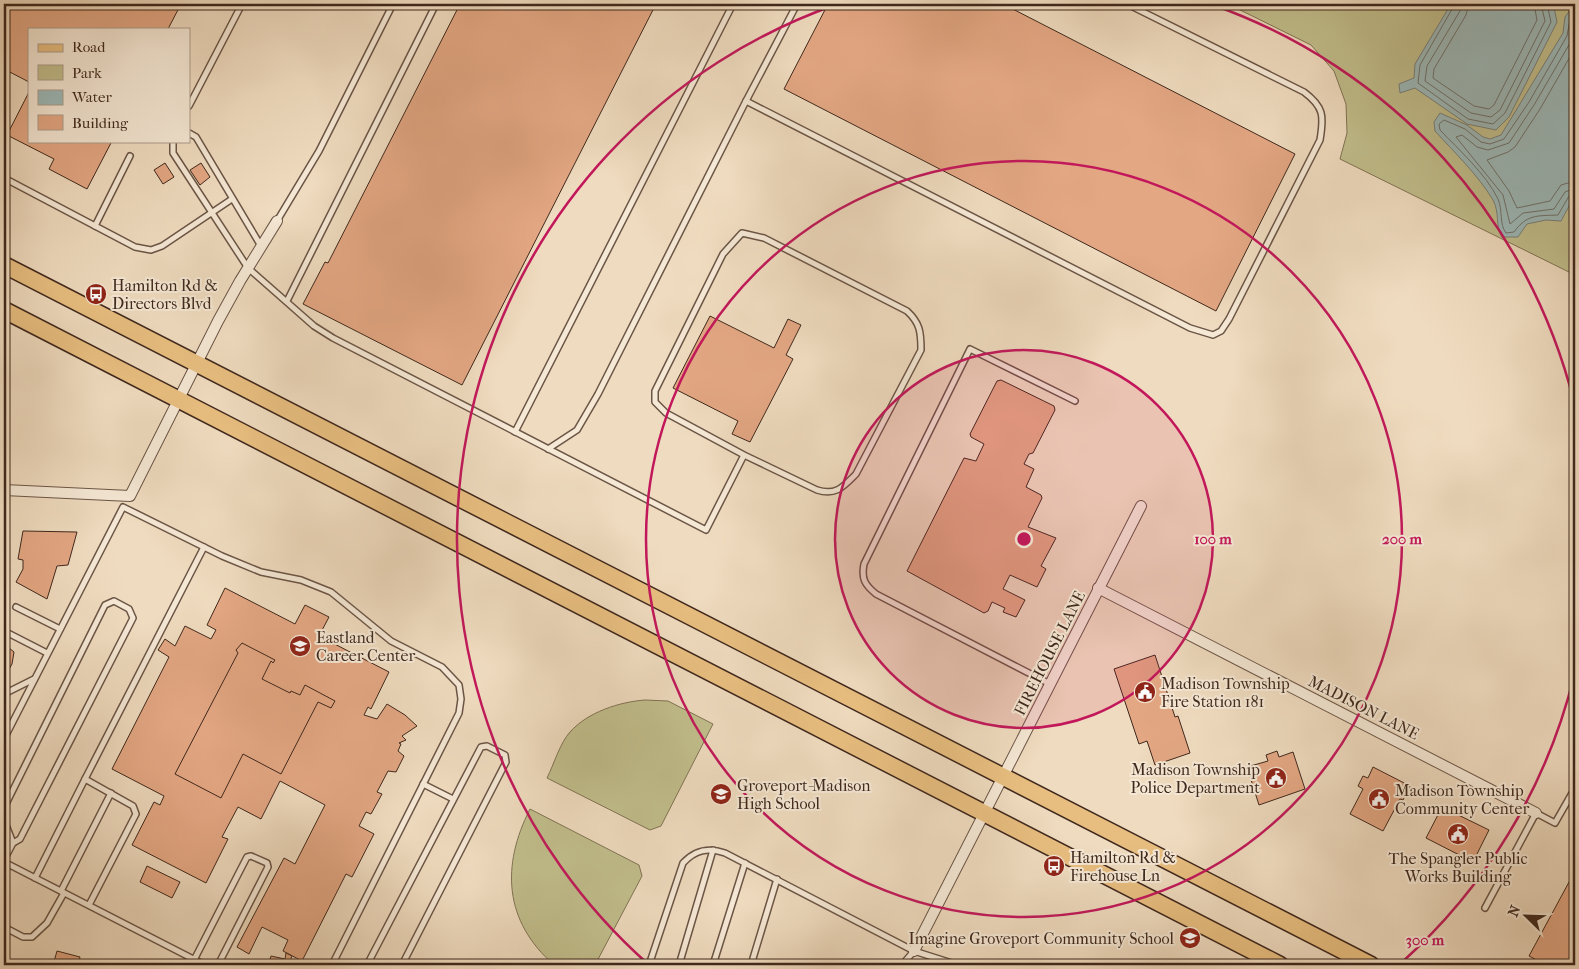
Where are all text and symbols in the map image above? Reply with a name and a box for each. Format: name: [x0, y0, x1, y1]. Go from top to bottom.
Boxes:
legend: [28, 28, 190, 142]
text: Road: [72, 38, 106, 56]
text: Park: [72, 64, 102, 82]
text: Water: [71, 88, 112, 106]
text: Building: [72, 114, 129, 132]
place label: Hamilton Rd & Directors Blvd: [112, 276, 218, 313]
bus stop icon: Hamilton Rd & Directors Blvd: [84, 282, 108, 306]
centre of rings: [1015, 530, 1033, 548]
text: 100 m: [1194, 530, 1232, 548]
text: 200 m: [1382, 530, 1422, 548]
street label: FIREHOUSE LANE: [1010, 588, 1089, 719]
place label: Eastland Career Center: [316, 628, 415, 665]
school or university icon: Eastland Career Center: [288, 634, 312, 658]
street label: MADISON LANE: [1305, 671, 1423, 744]
place label: Madison Township Fire Station 181: [1161, 674, 1290, 711]
public building icon: Madison Township Fire Station 181: [1133, 680, 1157, 704]
place label: Madison Township Police Department: [1130, 760, 1260, 797]
public building icon: Madison Township Police Department: [1264, 766, 1288, 790]
place label: Groveport-Madison High School: [737, 776, 871, 813]
place label: Madison Township Community Center: [1395, 781, 1529, 818]
school or university icon: Groveport-Madison High School: [709, 782, 733, 806]
public building icon: Madison Township Community Center: [1367, 787, 1391, 811]
public building icon: The Spangler Public Works Building: [1446, 822, 1470, 846]
place label: Hamilton Rd & Firehouse Ln: [1070, 848, 1176, 885]
place label: The Spangler Public Works Building: [1389, 849, 1527, 886]
bus stop icon: Hamilton Rd & Firehouse Ln: [1042, 854, 1066, 878]
north arrow: [1502, 892, 1552, 942]
text: N: [1505, 903, 1525, 919]
school or university icon: Imagine Groveport Community School: [1178, 926, 1202, 950]
place label: Imagine Groveport Community School: [908, 929, 1175, 948]
text: 300 m: [1406, 931, 1445, 949]

